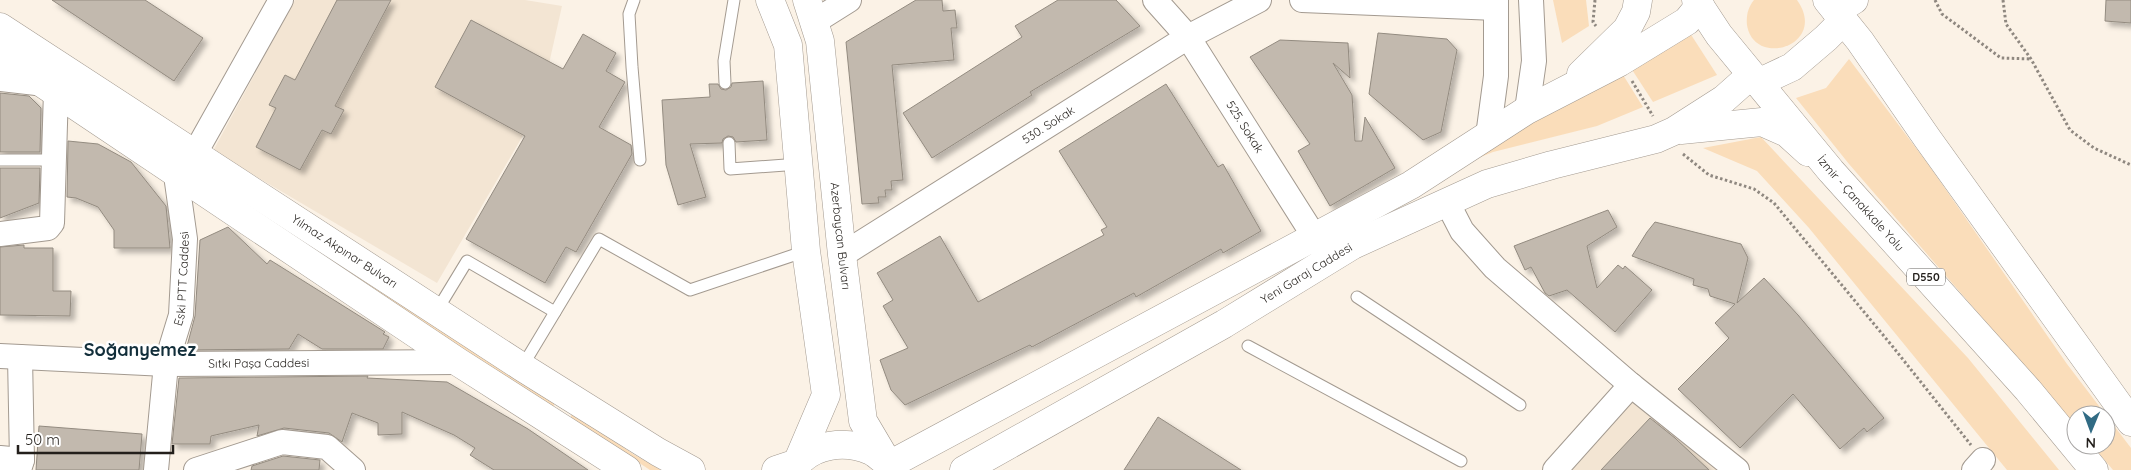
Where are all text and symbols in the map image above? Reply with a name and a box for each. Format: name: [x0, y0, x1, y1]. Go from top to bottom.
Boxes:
street label: 525. Sokak: [1223, 98, 1267, 156]
street label: 530. Sokak: [1019, 102, 1077, 147]
street label: İzmir - Çanakkale Yolu: [1814, 152, 1908, 254]
street label: Azerbaycan Bulvarı: [828, 182, 854, 290]
street label: Yılmaz Akpınar Bulvarı: [289, 211, 400, 291]
street label: Eski PTT Caddesi: [170, 231, 192, 328]
street label: Yeni Garaj Caddesi: [1258, 239, 1355, 307]
road number: D550: [1907, 268, 1945, 286]
district label: Soğanyemez: [84, 338, 196, 361]
street label: Sıtkı Paşa Caddesi: [208, 355, 309, 371]
north arrow: [2066, 405, 2116, 455]
scale bar: [18, 422, 172, 454]
text: 50 m: [25, 430, 60, 449]
text: N: [2085, 434, 2096, 452]

